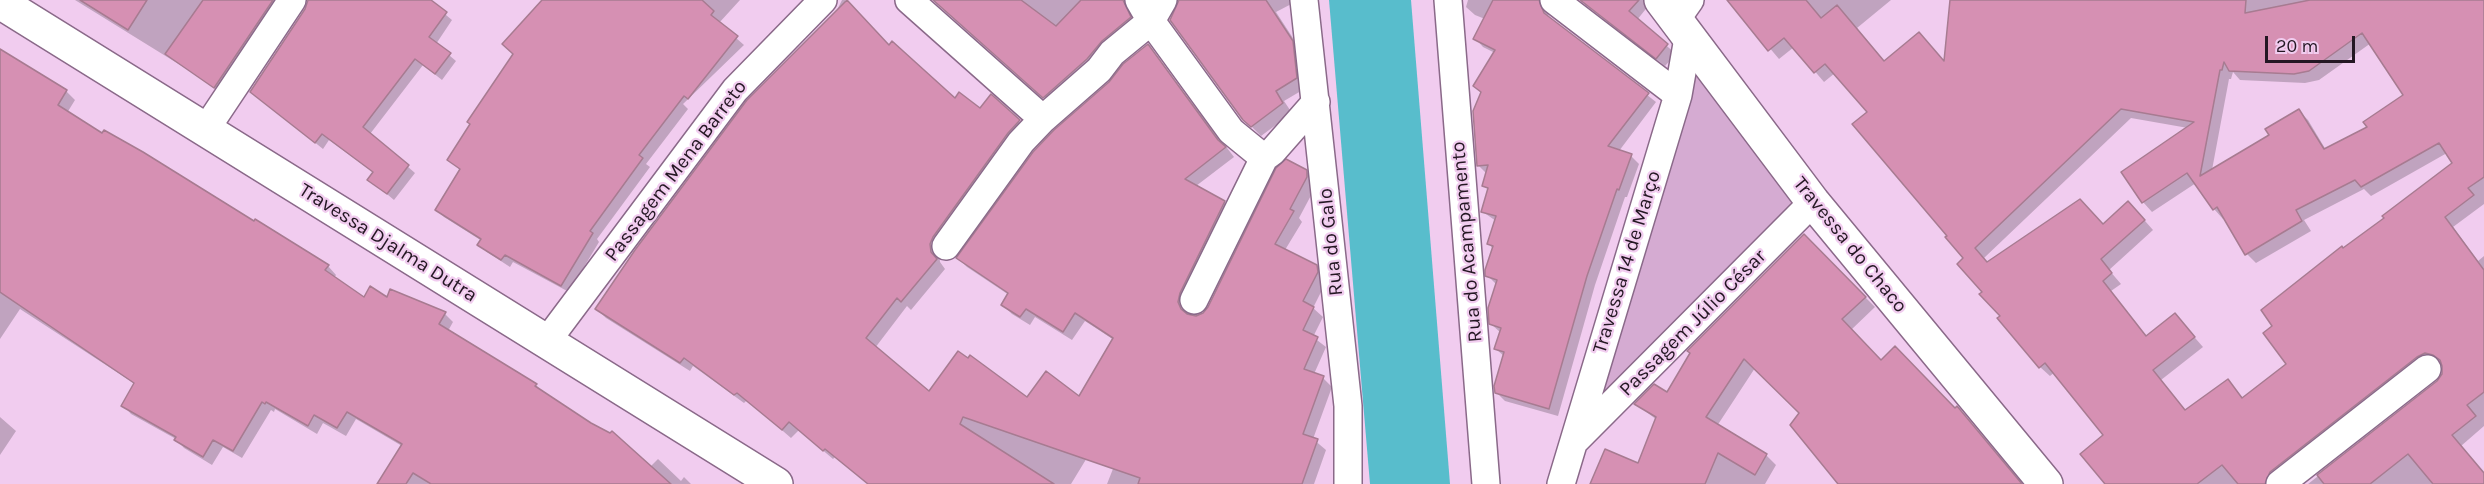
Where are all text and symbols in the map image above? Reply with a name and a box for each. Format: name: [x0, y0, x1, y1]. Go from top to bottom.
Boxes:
scale bar: [2268, 24, 2358, 62]
text: 20 m: [2276, 35, 2318, 57]
street label: Passagem Mena Barreto: [600, 76, 752, 266]
street label: Rua do Acampamento: [1446, 141, 1488, 343]
street label: Travessa 14 de Março: [1588, 168, 1666, 356]
street label: Travessa do Chaco: [1788, 172, 1912, 318]
street label: Travessa Djalma Dutra: [294, 178, 482, 308]
street label: Rua do Galo: [1313, 187, 1349, 297]
street label: Passagem Júlio César: [1615, 245, 1771, 401]

